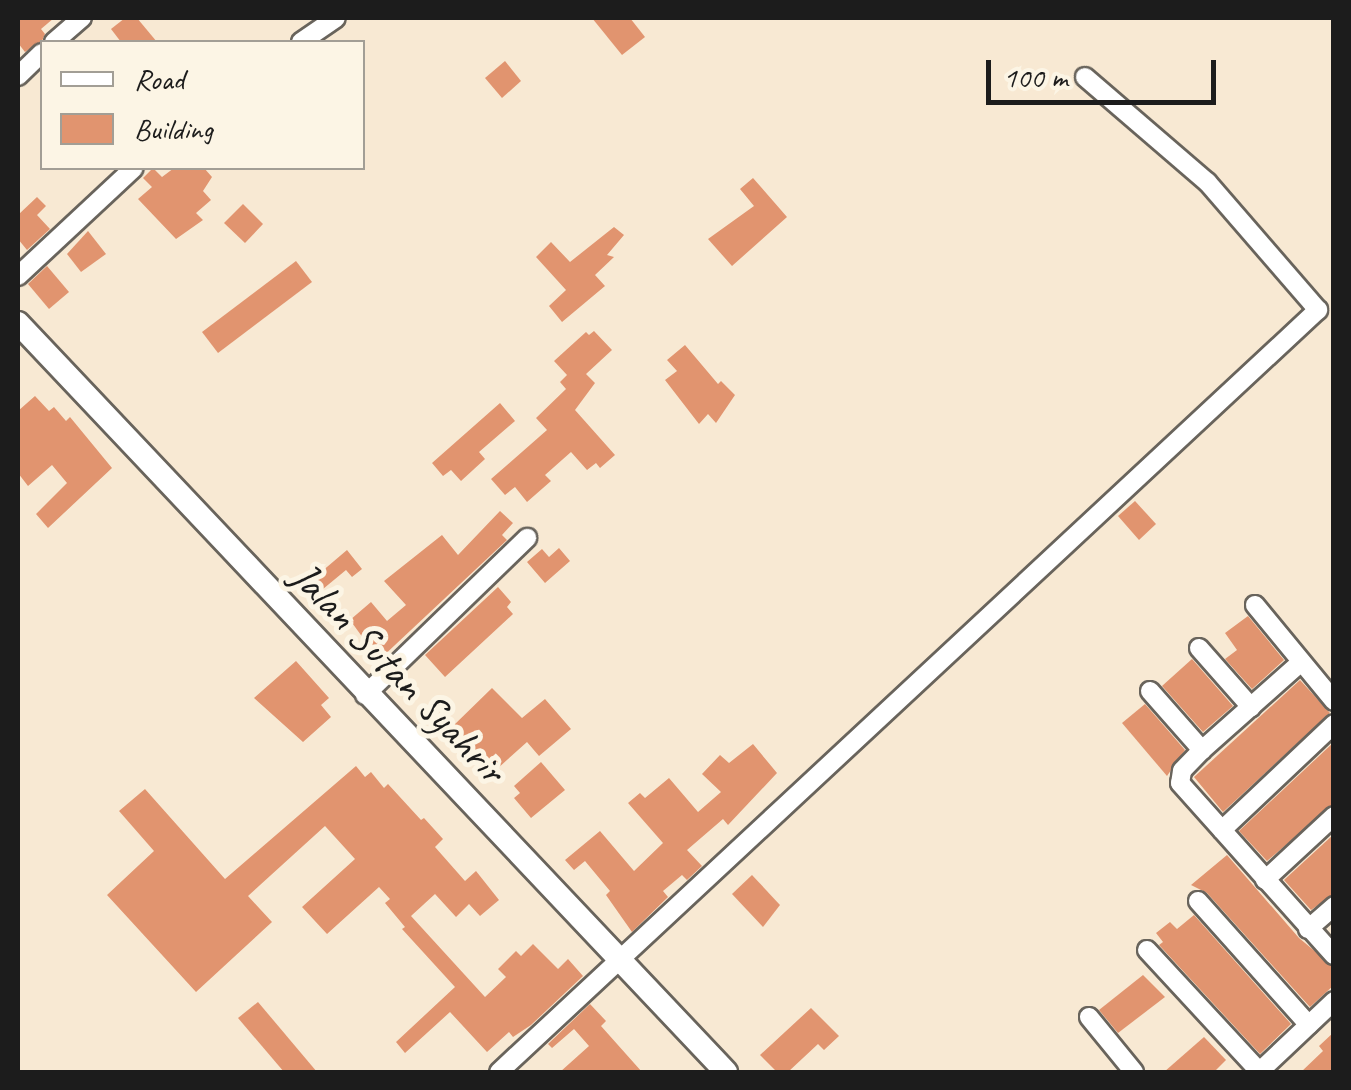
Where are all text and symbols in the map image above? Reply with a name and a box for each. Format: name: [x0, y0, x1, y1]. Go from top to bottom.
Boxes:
legend: [40, 40, 365, 170]
scale bar: [991, 40, 1221, 102]
text: 100 m: [1003, 58, 1068, 96]
text: Road: [134, 60, 184, 98]
text: Building: [134, 110, 213, 148]
street label: Jalan Sutan Syahrir: [280, 552, 516, 794]

